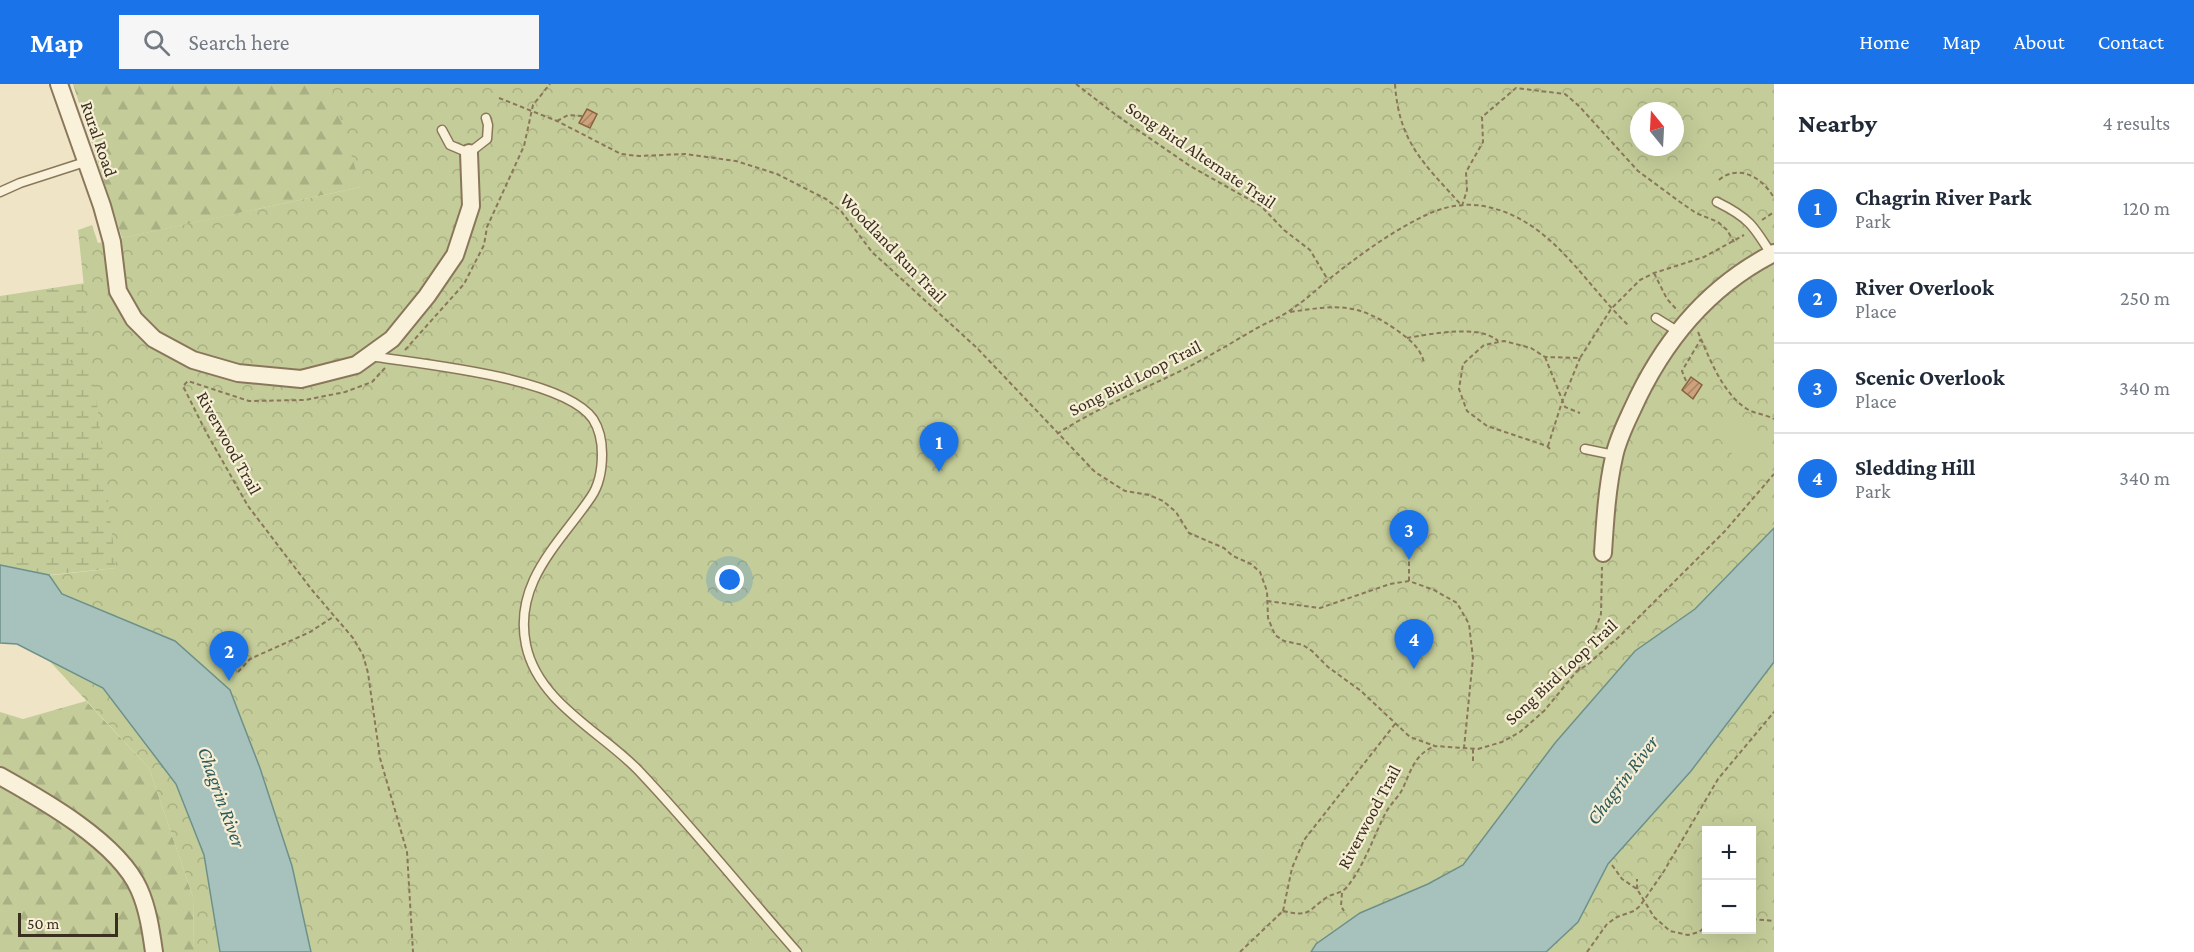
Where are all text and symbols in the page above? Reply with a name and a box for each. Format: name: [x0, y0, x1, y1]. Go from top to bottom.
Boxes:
search box: [119, 15, 539, 69]
icon: search: [140, 26, 173, 59]
text: Map: [30, 27, 83, 58]
text: Search here: [188, 30, 289, 55]
text: Home: [1859, 30, 1909, 54]
text: Map: [1942, 30, 1981, 54]
text: About: [2014, 30, 2065, 54]
text: Contact: [2098, 30, 2164, 54]
street label: Song Bird Alternate Trail: [1122, 97, 1280, 213]
street label: Rural Road: [77, 99, 121, 180]
north arrow: [1630, 102, 1684, 156]
text: Nearby: [1798, 109, 1877, 138]
text: 4 results: [2103, 112, 2170, 134]
text: Chagrin River Park: [1855, 185, 2031, 210]
street label: Woodland Run Trail: [836, 189, 951, 307]
text: 1: [1814, 197, 1821, 219]
text: 120 m: [2123, 197, 2170, 219]
text: Park: [1855, 210, 1891, 232]
text: River Overlook: [1855, 275, 1994, 300]
text: 2: [1812, 287, 1823, 309]
text: 250 m: [2120, 287, 2170, 309]
text: Place: [1855, 300, 1897, 322]
street label: Song Bird Loop Trail: [1066, 336, 1205, 420]
text: Scenic Overlook: [1855, 365, 2005, 390]
text: 3: [1813, 377, 1822, 399]
text: 340 m: [2119, 377, 2170, 399]
street label: Riverwood Trail: [192, 388, 266, 498]
text: Place: [1855, 390, 1897, 412]
pin: 1: [920, 422, 958, 472]
text: Sledding Hill: [1855, 455, 1975, 480]
text: 4: [1812, 467, 1823, 489]
text: 340 m: [2119, 467, 2170, 489]
text: Park: [1855, 480, 1891, 502]
pin: 3: [1390, 510, 1428, 560]
your location: [715, 565, 744, 594]
street label: Song Bird Loop Trail: [1501, 615, 1621, 729]
pin: 4: [1394, 620, 1434, 669]
pin: 2: [210, 632, 248, 681]
water label: Chagrin River: [1582, 731, 1664, 829]
water label: Chagrin River: [193, 744, 251, 851]
street label: Riverwood Trail: [1333, 761, 1405, 872]
map controls: [1702, 826, 1756, 934]
button: +: [1702, 826, 1756, 880]
button: −: [1702, 880, 1756, 934]
scale bar: [18, 910, 118, 938]
text: 50 m: [27, 915, 59, 932]

